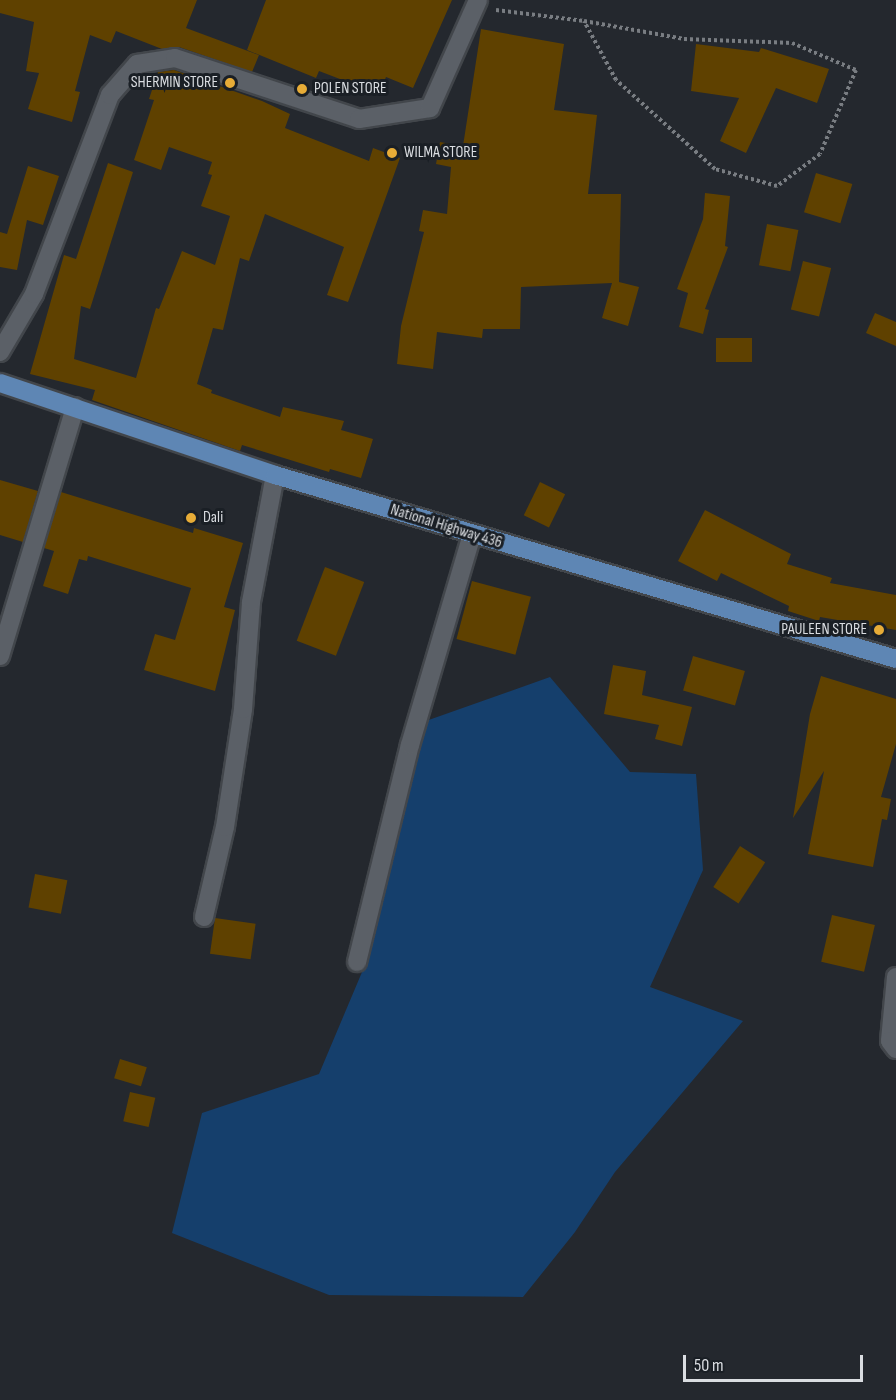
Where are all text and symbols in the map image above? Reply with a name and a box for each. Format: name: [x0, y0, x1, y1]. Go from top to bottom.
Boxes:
place label: SHERMIN STORE: [131, 73, 218, 93]
marker: SHERMIN STORE: [223, 76, 237, 90]
place label: POLEN STORE: [314, 79, 387, 99]
marker: POLEN STORE: [295, 82, 309, 96]
place label: WILMA STORE: [404, 143, 477, 163]
marker: WILMA STORE: [385, 146, 399, 160]
street label: National Highway 436: [388, 501, 504, 553]
place label: Dali: [203, 508, 223, 528]
marker: Dali: [184, 511, 198, 525]
place label: PAULEEN STORE: [781, 620, 867, 640]
marker: PAULEEN STORE: [872, 623, 886, 637]
scale bar: [686, 1343, 866, 1381]
text: 50 m: [694, 1355, 724, 1376]

